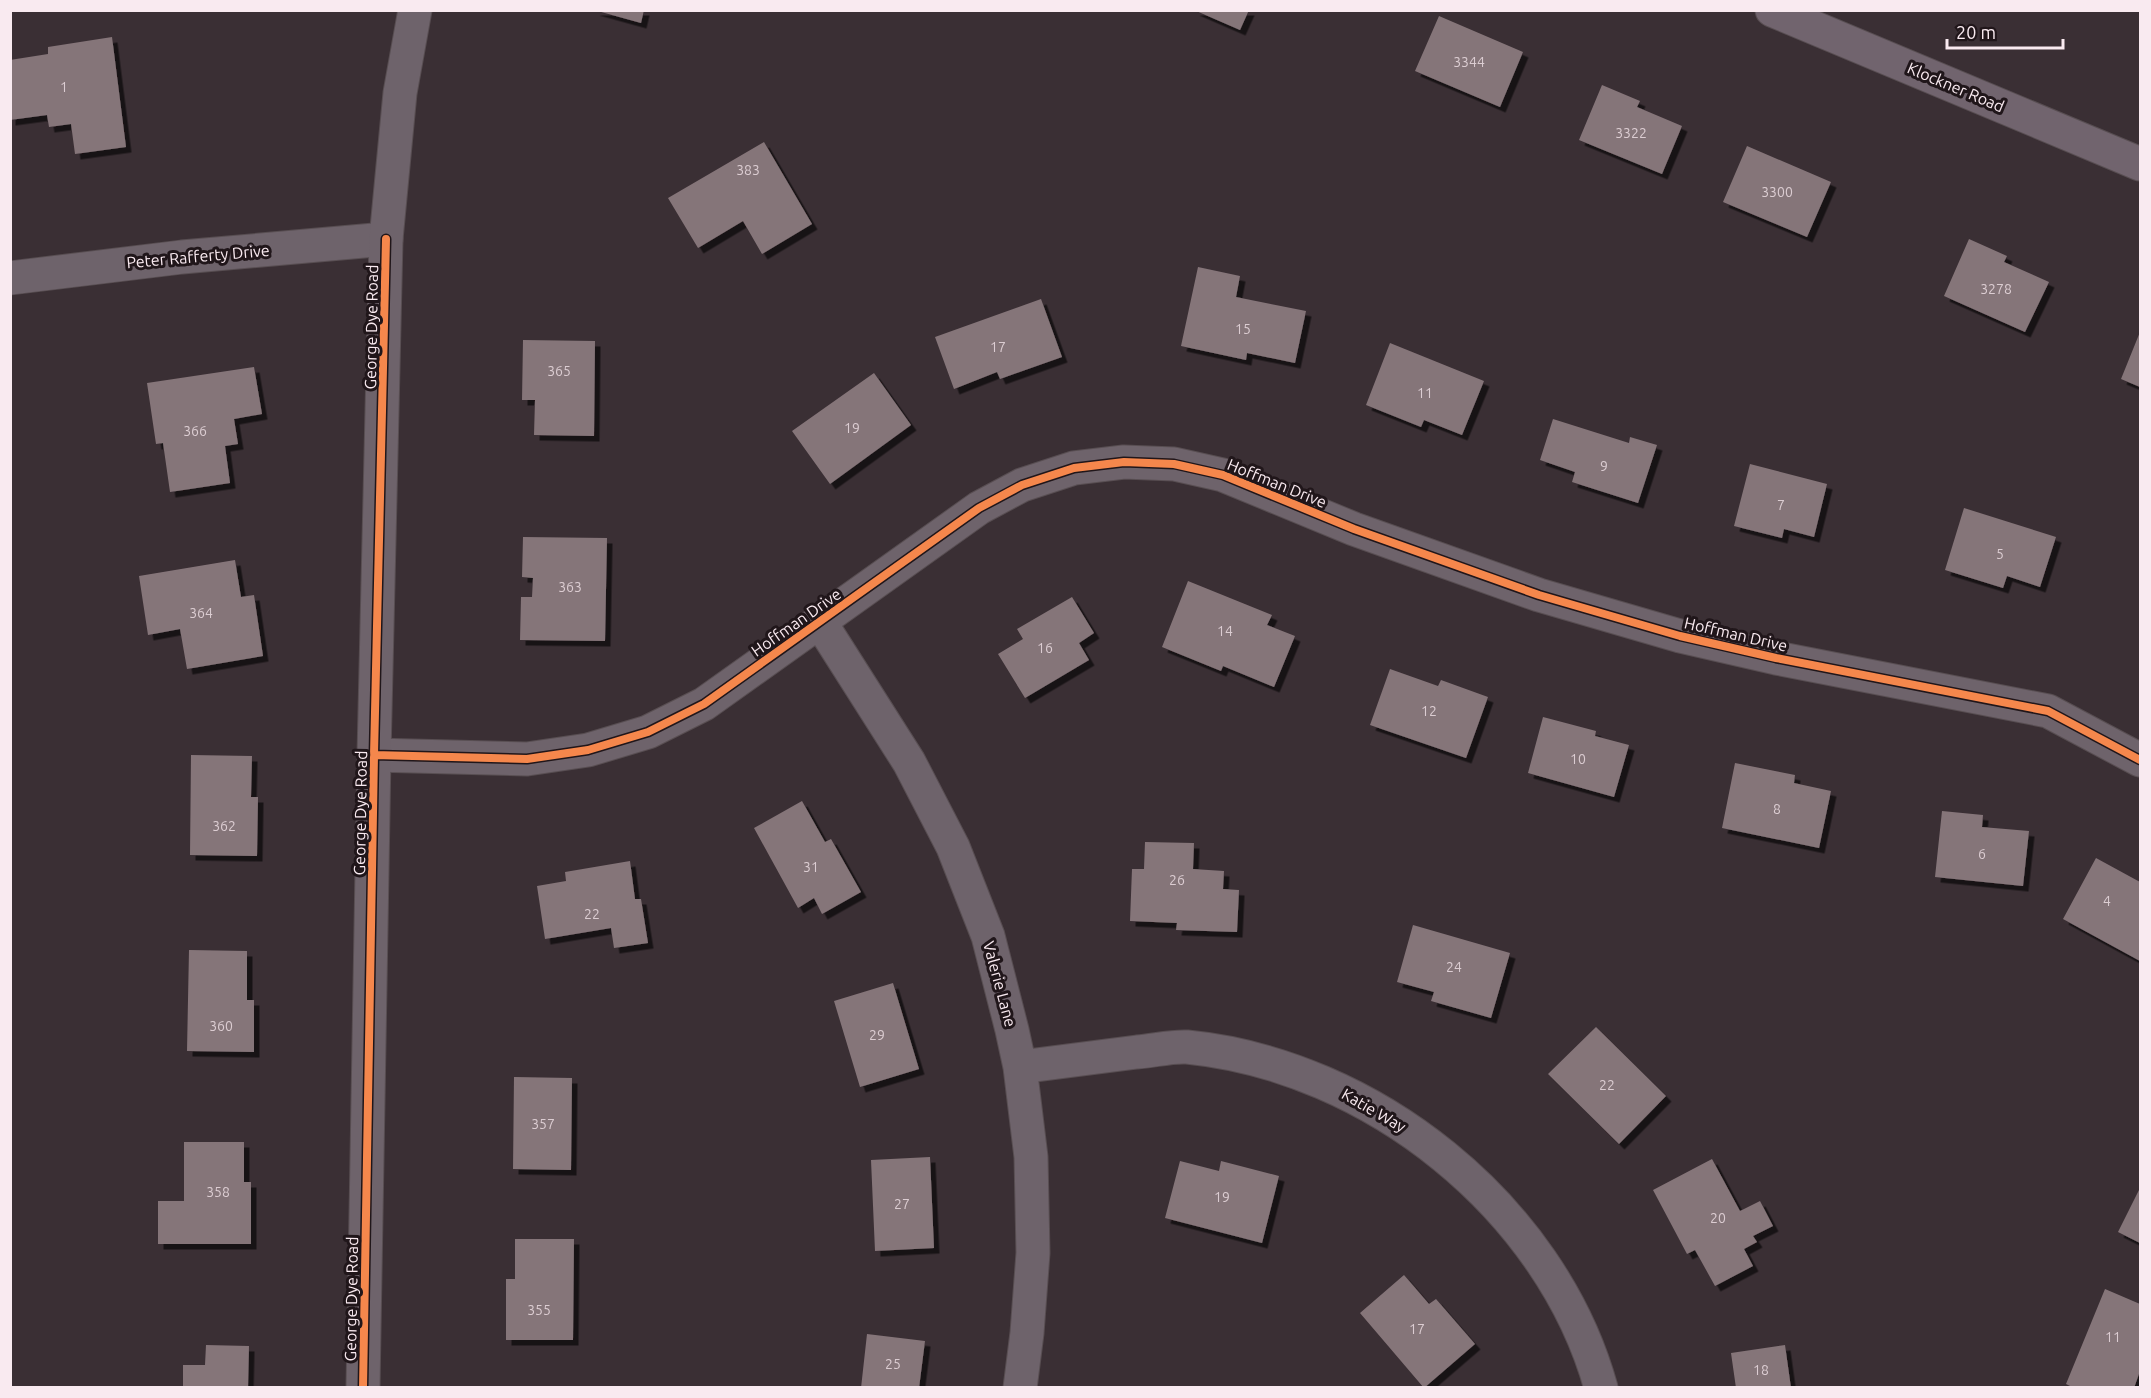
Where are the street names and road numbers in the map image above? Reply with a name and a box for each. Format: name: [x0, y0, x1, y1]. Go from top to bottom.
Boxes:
street label: Klockner Road: [1905, 59, 2007, 115]
street label: Peter Rafferty Drive: [126, 241, 270, 271]
street label: George Dye Road: [361, 264, 381, 390]
street label: Hoffman Drive: [1225, 455, 1329, 511]
street label: Hoffman Drive: [748, 584, 844, 660]
street label: Hoffman Drive: [1683, 613, 1789, 655]
street label: George Dye Road: [350, 750, 370, 876]
street label: Valerie Lane: [980, 939, 1020, 1029]
street label: Katie Way: [1339, 1084, 1410, 1136]
street label: George Dye Road: [341, 1236, 361, 1362]

